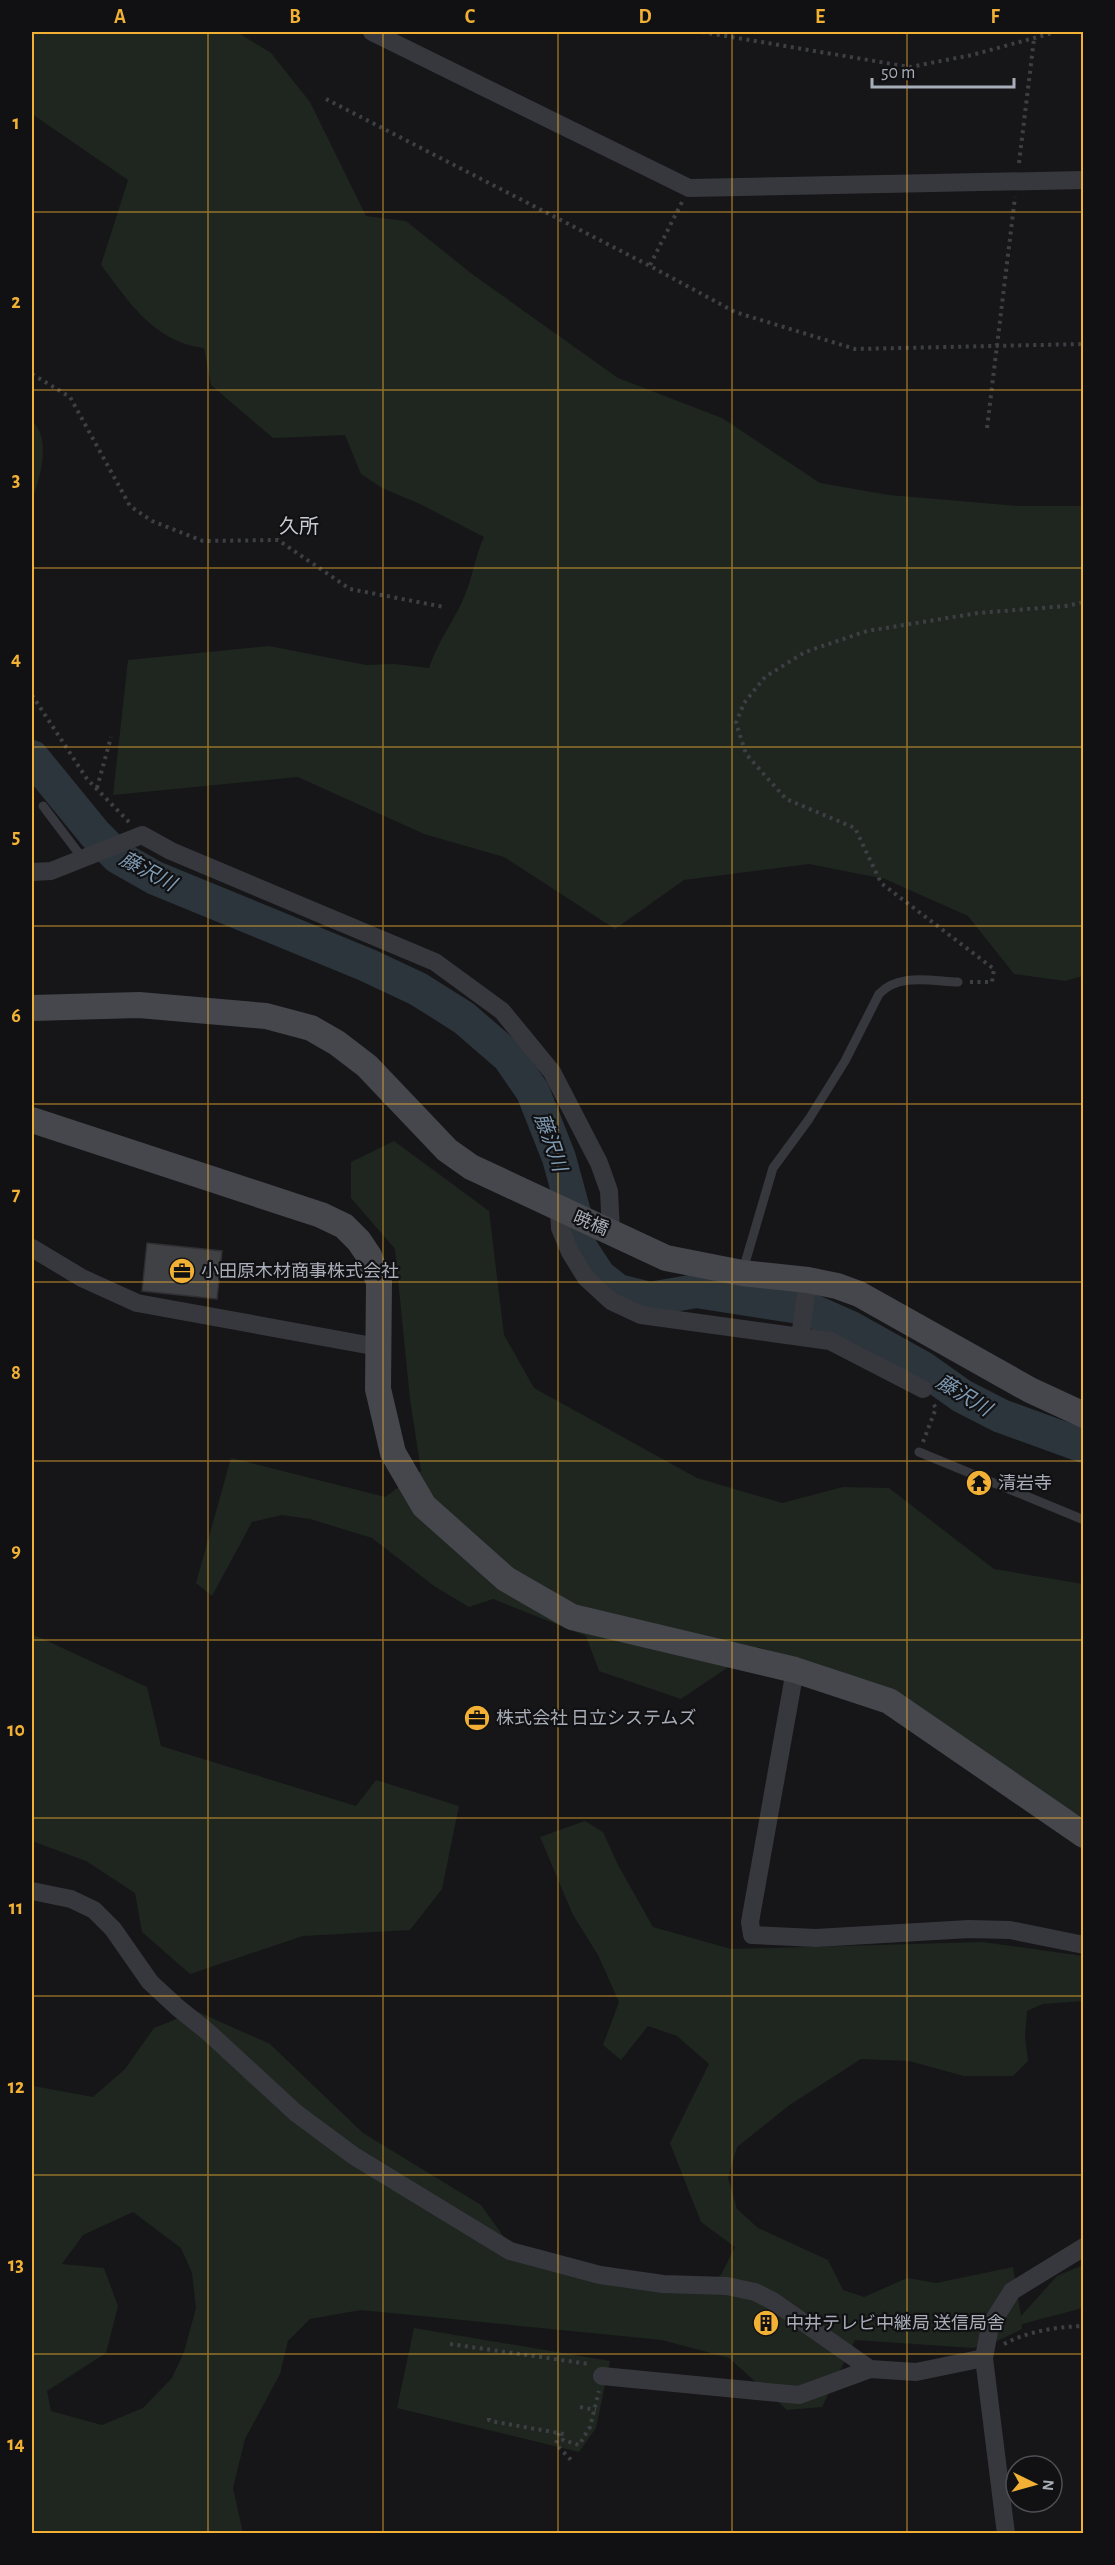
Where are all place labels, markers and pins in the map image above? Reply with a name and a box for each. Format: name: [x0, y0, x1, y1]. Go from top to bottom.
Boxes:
office icon: 小田原木材商事株式会社: [167, 1256, 197, 1286]
place label: 小田原木材商事株式会社: [201, 1261, 399, 1281]
temple icon: 清岩寺: [964, 1468, 994, 1498]
place label: 清岩寺: [998, 1474, 1052, 1493]
office icon: 株式会社 日立システムズ: [462, 1703, 492, 1733]
place label: 株式会社 日立システムズ: [496, 1708, 696, 1728]
building icon: 中井テレビ中継局 送信局舎: [751, 2308, 781, 2338]
place label: 中井テレビ中継局 送信局舎: [786, 2313, 1005, 2333]

